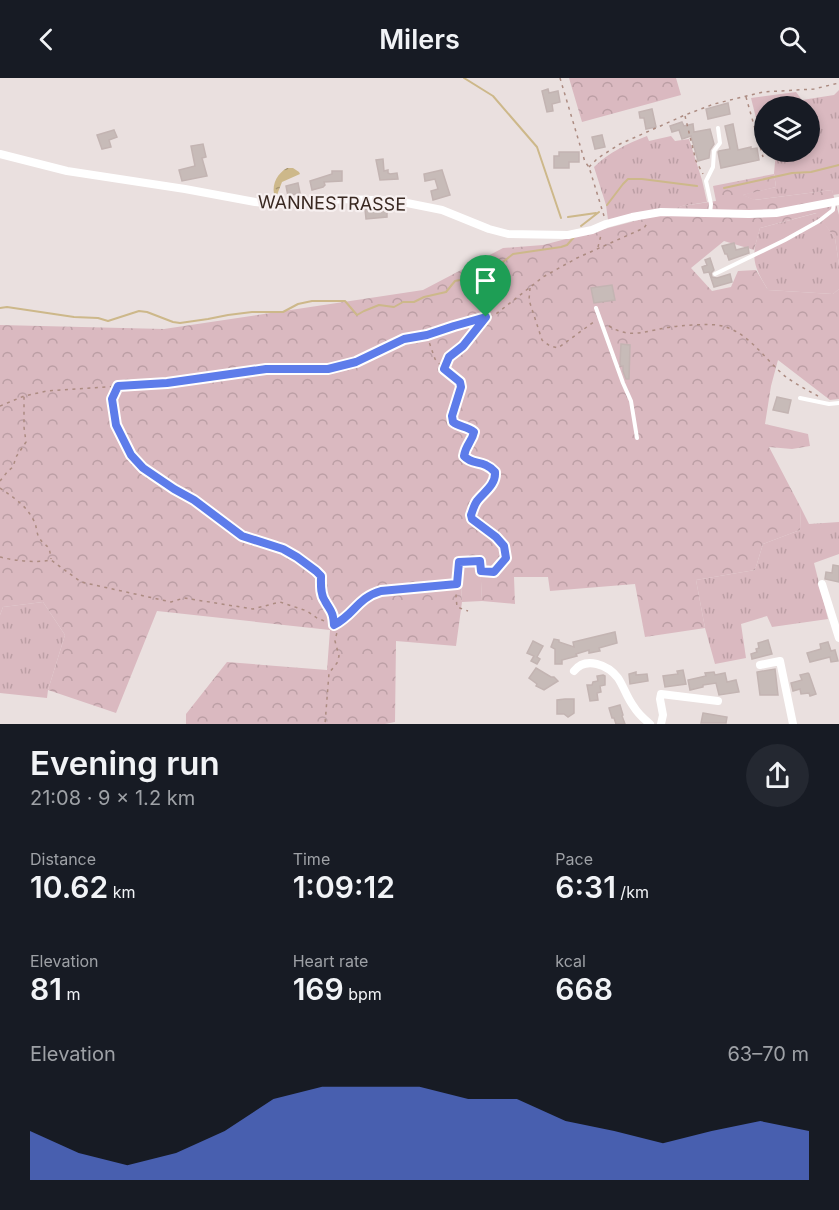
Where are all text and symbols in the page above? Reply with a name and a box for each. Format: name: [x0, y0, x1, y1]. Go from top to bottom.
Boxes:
icon: back: [30, 23, 63, 56]
text: Milers: [379, 23, 460, 56]
icon: search: [776, 23, 809, 56]
map controls: [754, 96, 820, 162]
button: layers: [754, 96, 820, 162]
street label: WANNESTRASSE: [258, 191, 406, 215]
pin: [460, 255, 511, 317]
icon: arrive: [469, 264, 502, 297]
text: Evening run: [30, 743, 220, 783]
button: share: [746, 744, 809, 807]
text: 21:08 · 9 × 1.2 km: [30, 786, 195, 810]
text: Distance: [30, 849, 96, 869]
text: Time: [293, 849, 330, 869]
text: Pace: [555, 849, 593, 869]
text: 10.62: [30, 869, 108, 905]
text: 1:09:12: [293, 869, 395, 905]
text: 6:31: [555, 869, 616, 905]
text: km: [108, 882, 136, 902]
text: /km: [616, 882, 649, 902]
text: Elevation: [30, 951, 99, 971]
text: Heart rate: [293, 951, 368, 971]
text: kcal: [555, 951, 586, 971]
text: 81: [30, 971, 62, 1007]
text: 169: [293, 971, 344, 1007]
text: 668: [555, 971, 613, 1007]
text: m: [62, 984, 80, 1004]
text: bpm: [344, 984, 382, 1004]
text: Elevation: [30, 1042, 116, 1066]
text: 63–70 m: [727, 1042, 809, 1066]

